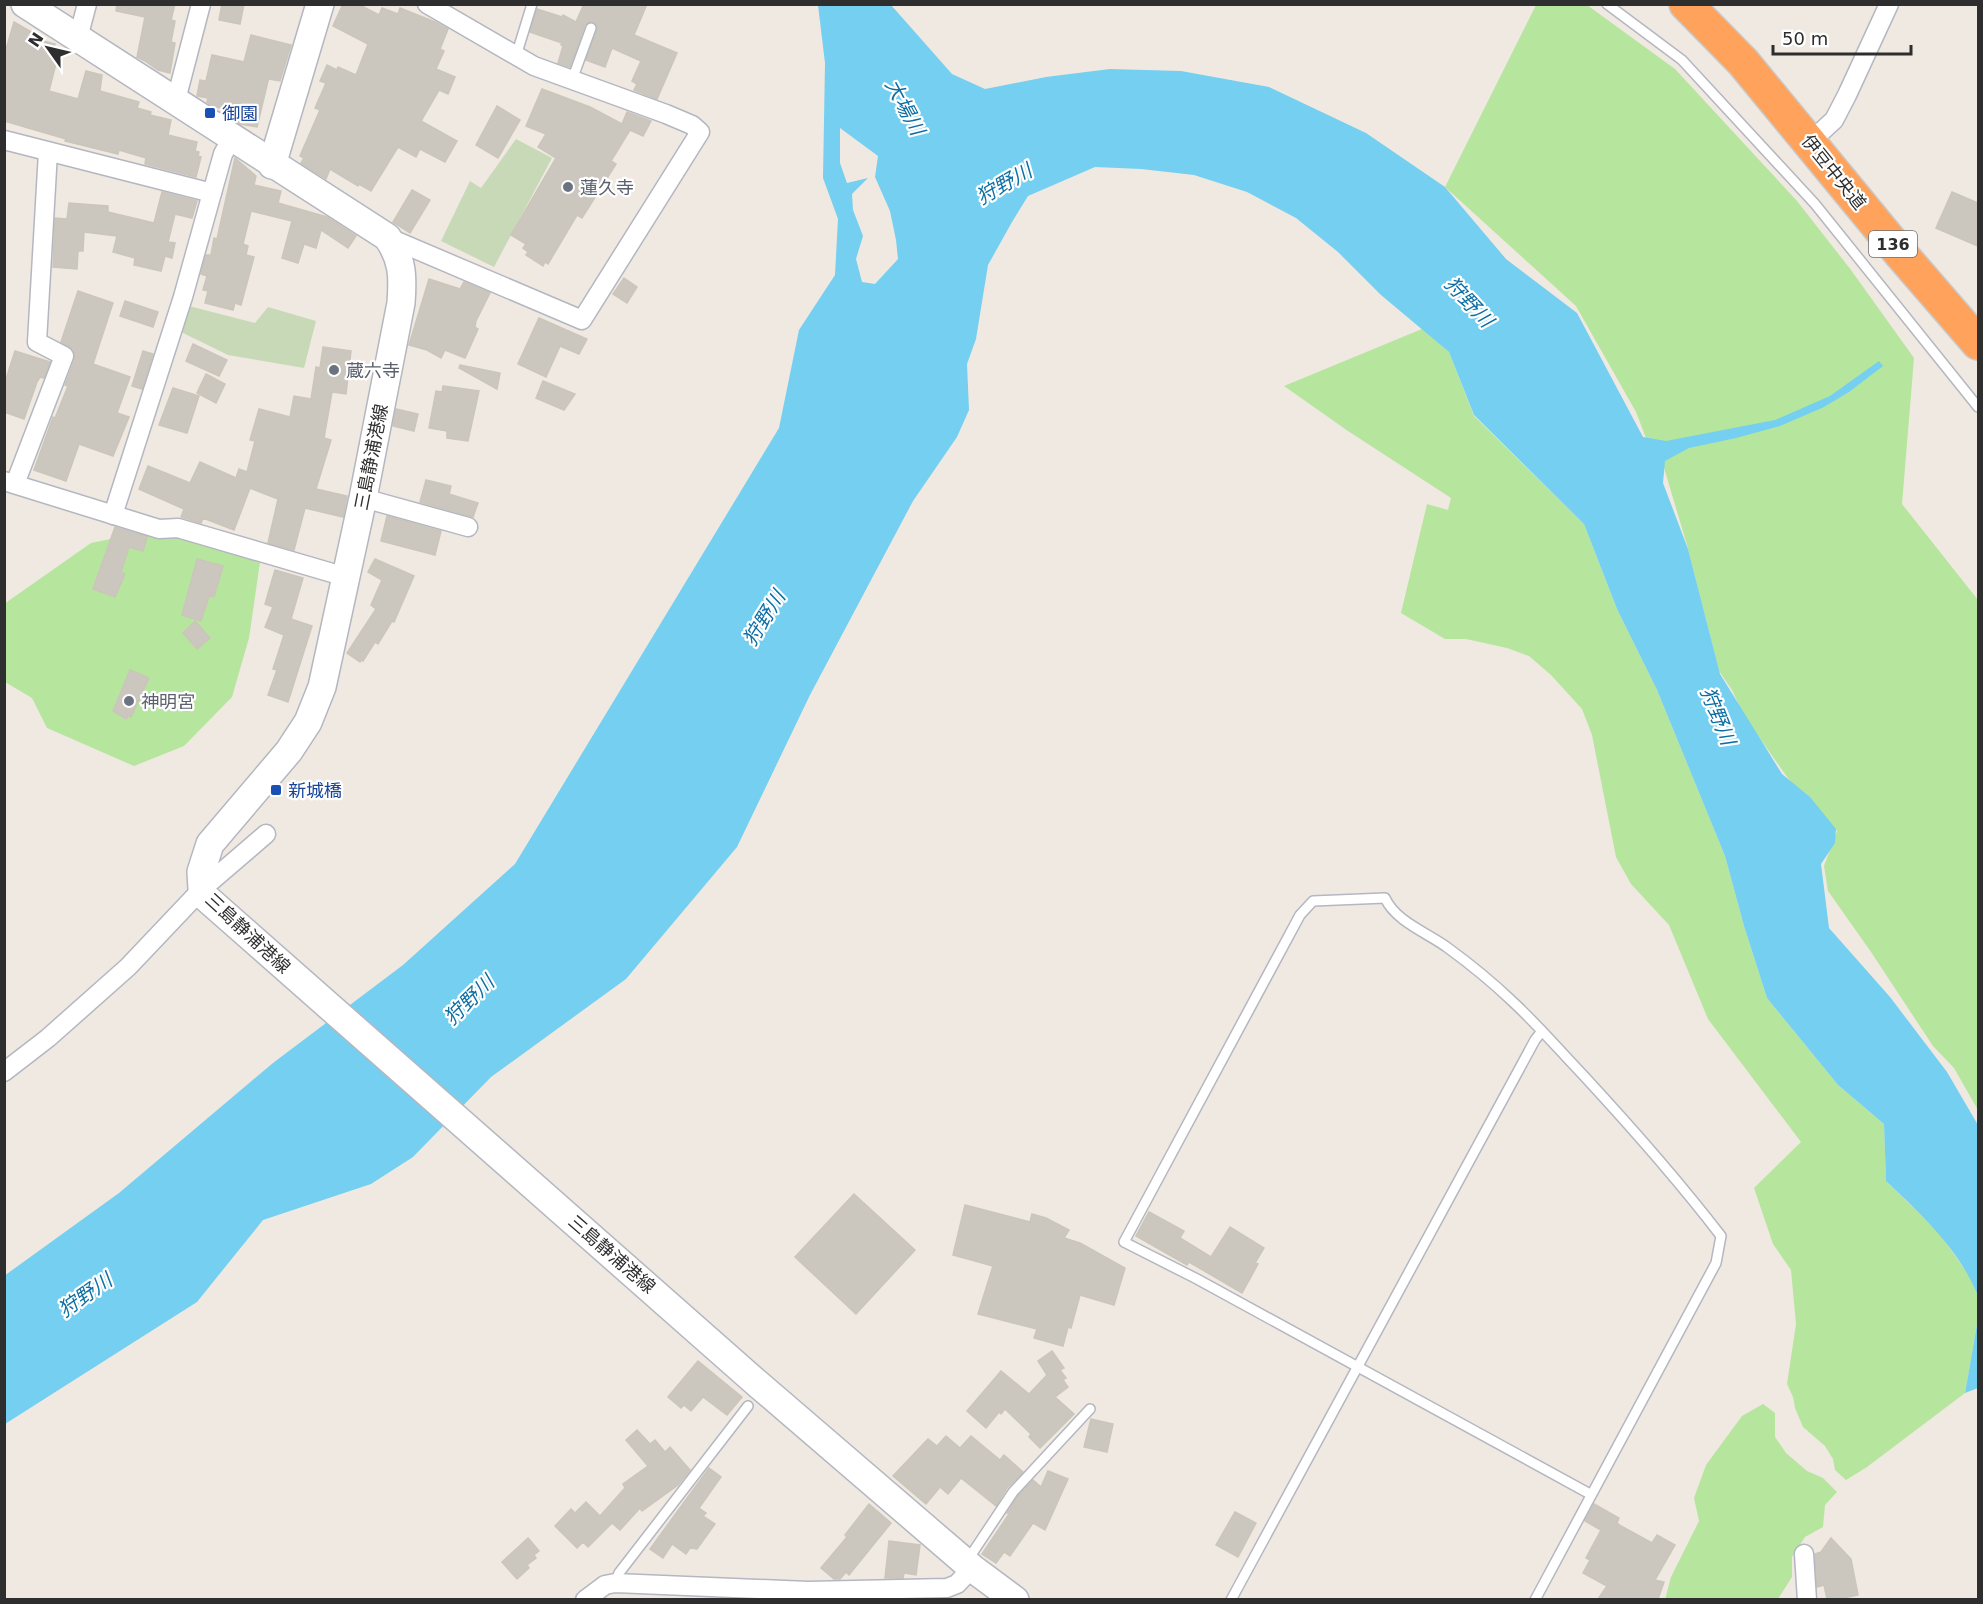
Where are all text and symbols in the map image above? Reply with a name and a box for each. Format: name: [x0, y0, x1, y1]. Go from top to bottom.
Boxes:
north arrow: [18, 18, 78, 78]
scale bar: [1773, 18, 1911, 56]
text: 50 m: [1782, 28, 1828, 49]
text: N: [24, 29, 48, 51]
water label: 大場川: [880, 75, 931, 141]
place label: 御園: [222, 103, 258, 124]
marker: 御園: [203, 106, 217, 120]
street label: 伊豆中央道: [1798, 130, 1870, 214]
water label: 狩野川: [972, 158, 1038, 209]
place label: 蓮久寺: [580, 177, 634, 198]
marker: 蓮久寺: [561, 180, 575, 194]
road number: 136: [1869, 231, 1917, 257]
water label: 狩野川: [1440, 272, 1500, 334]
place label: 蔵六寺: [346, 360, 400, 381]
marker: 蔵六寺: [327, 363, 341, 377]
street label: 三島静浦港線: [350, 402, 392, 512]
water label: 狩野川: [738, 585, 791, 650]
water label: 狩野川: [1696, 684, 1741, 750]
place label: 神明宮: [141, 691, 195, 712]
marker: 神明宮: [122, 694, 136, 708]
place label: 新城橋: [288, 780, 342, 801]
marker: 新城橋: [269, 783, 283, 797]
street label: 三島静浦港線: [201, 888, 295, 978]
water label: 狩野川: [439, 969, 500, 1029]
street label: 三島静浦港線: [564, 1211, 660, 1297]
water label: 狩野川: [54, 1267, 118, 1322]

